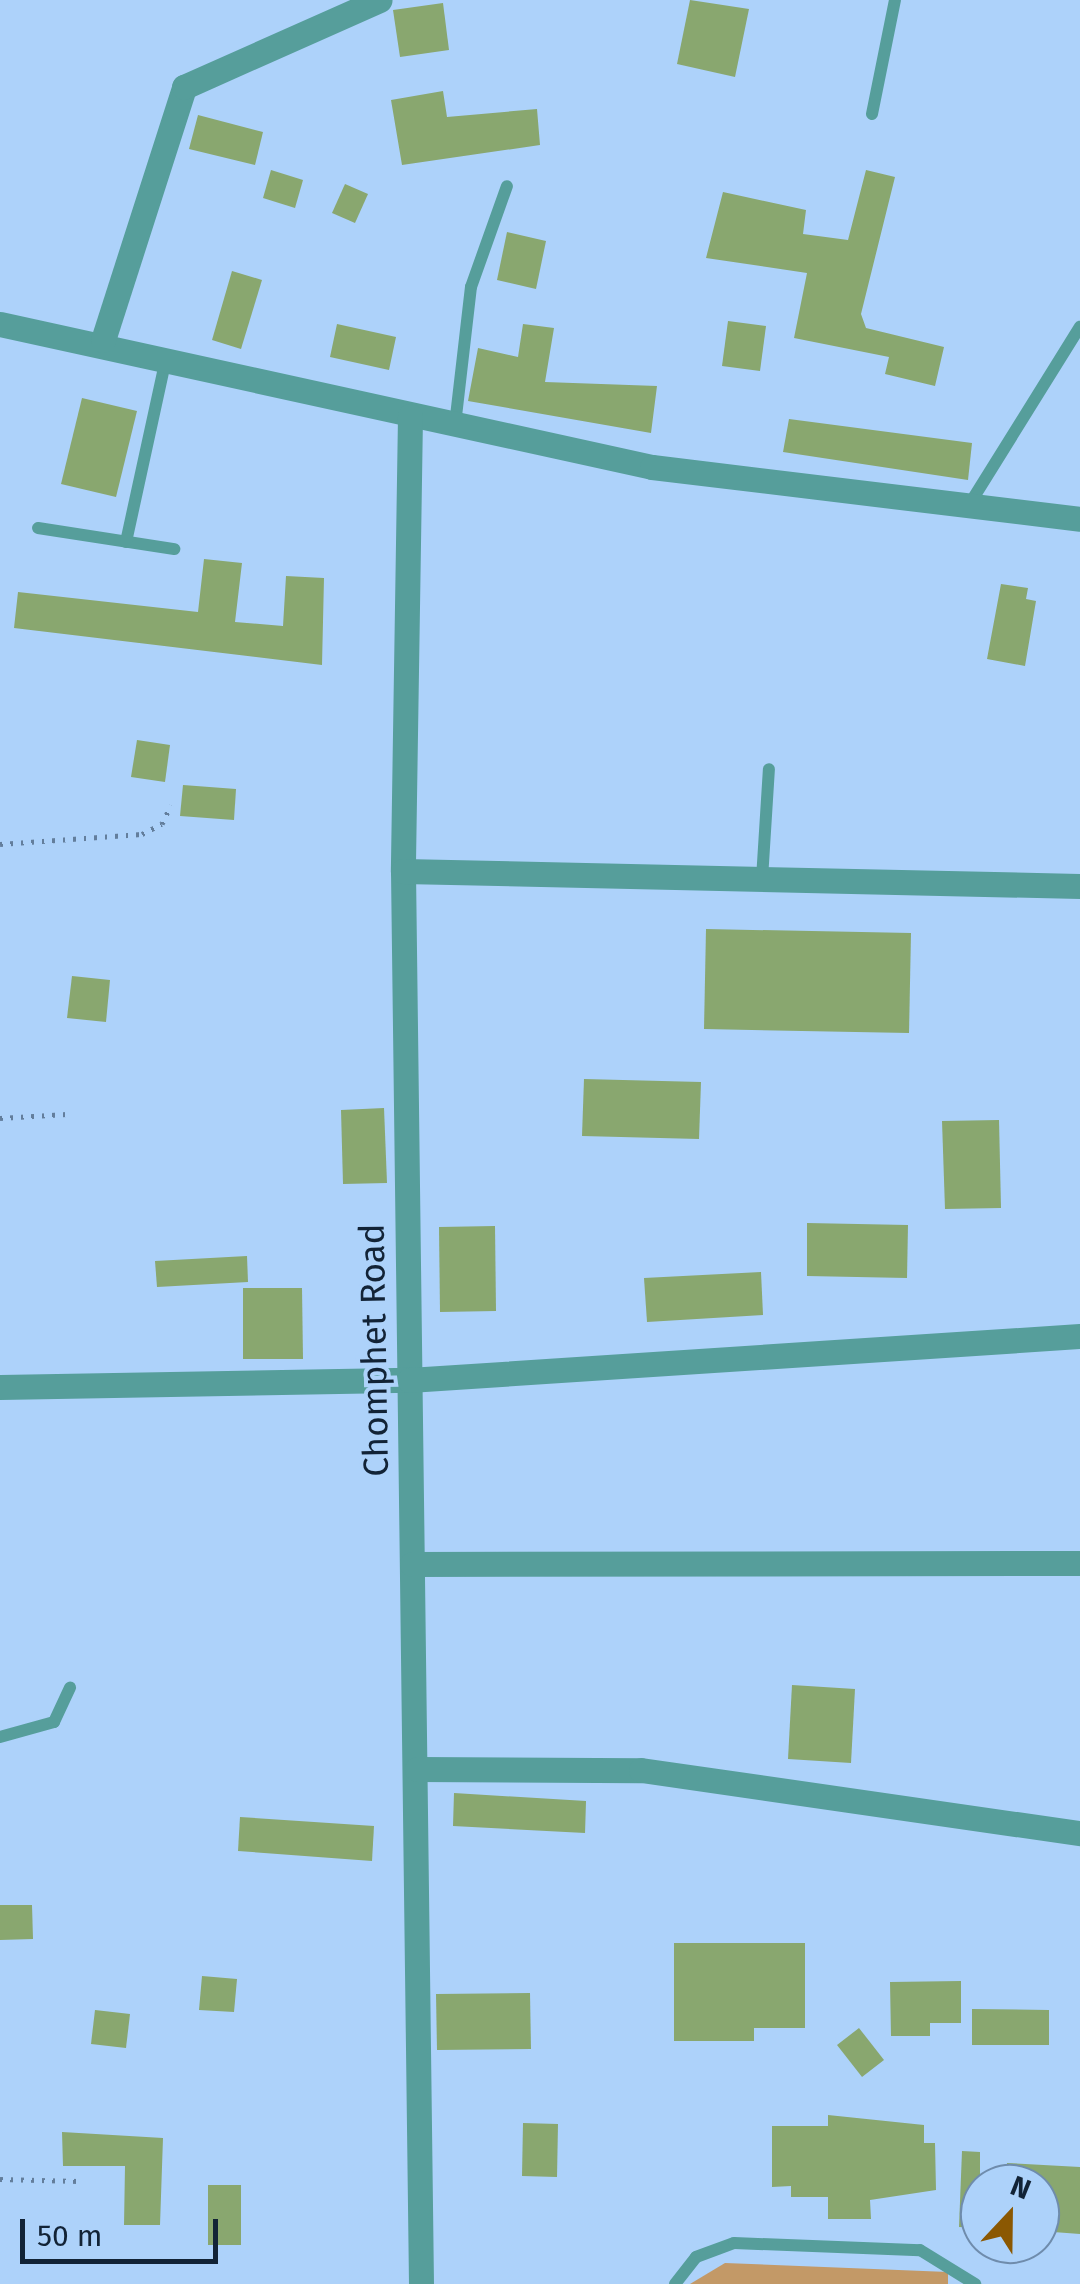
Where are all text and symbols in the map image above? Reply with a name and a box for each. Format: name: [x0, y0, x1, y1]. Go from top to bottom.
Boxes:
street label: Chomphet Road: [351, 1223, 397, 1477]
north arrow: [960, 2164, 1060, 2264]
text: N: [1006, 2169, 1035, 2206]
scale bar: [25, 2199, 222, 2261]
text: 50 m: [37, 2218, 102, 2254]

